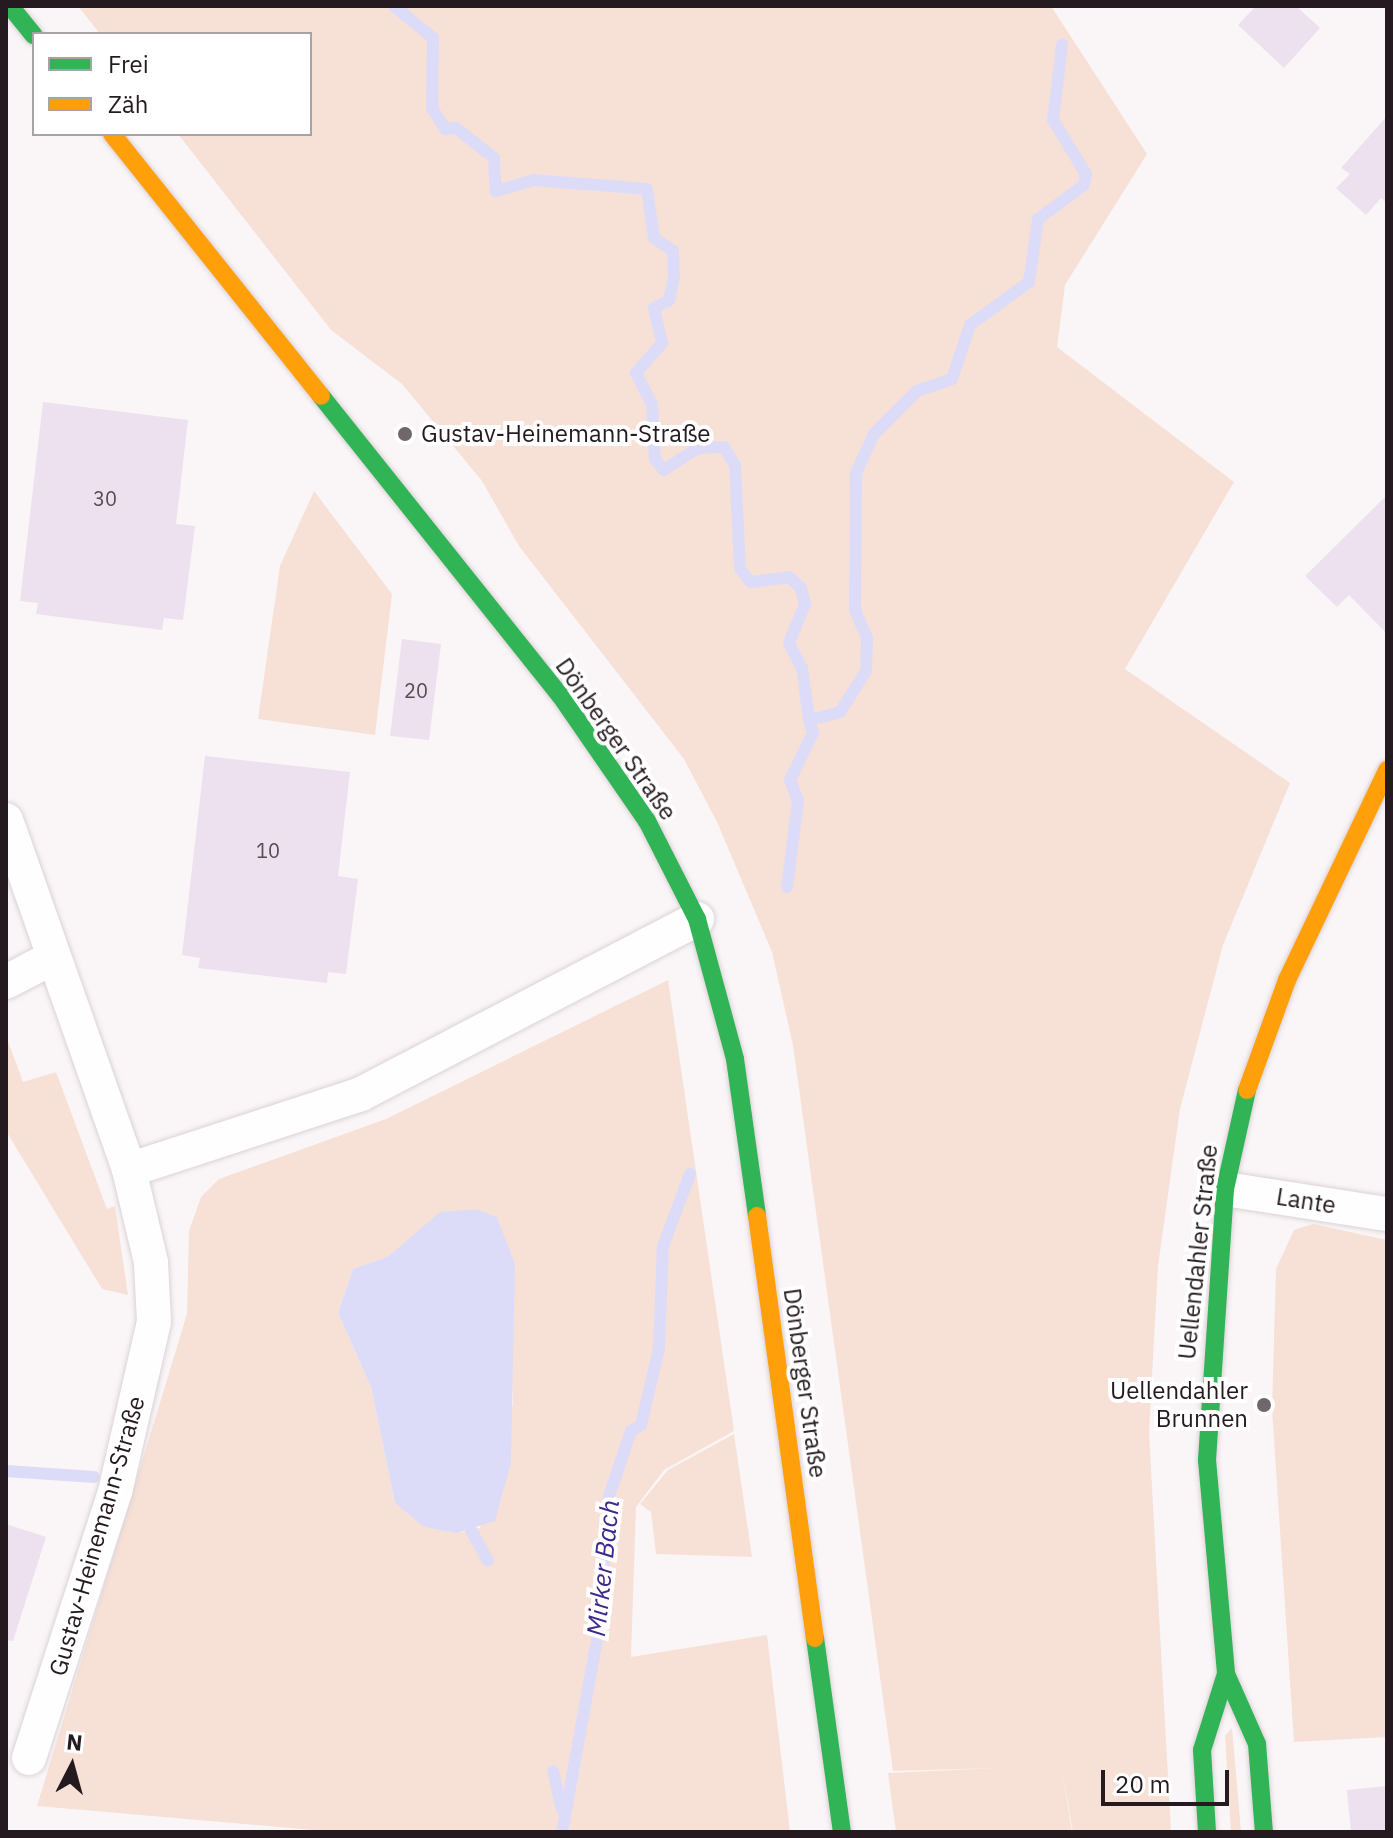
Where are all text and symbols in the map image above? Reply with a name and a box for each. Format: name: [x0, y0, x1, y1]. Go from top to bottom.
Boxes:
legend: [32, 32, 312, 136]
text: Frei: [108, 48, 149, 80]
text: Zäh: [108, 88, 148, 120]
place label: Gustav-Heinemann-Straße: [421, 420, 711, 448]
marker: Gustav-Heinemann-Straße: [396, 425, 414, 443]
house number: 30: [93, 486, 117, 510]
street label: Dönberger Straße: [549, 652, 683, 826]
house number: 20: [404, 678, 428, 702]
house number: 10: [256, 838, 280, 862]
street label: Uellendahler Straße: [1172, 1143, 1224, 1361]
street label: Lante: [1274, 1182, 1338, 1220]
street label: Dönberger Straße: [777, 1286, 833, 1480]
place label: Uellendahler Brunnen: [1110, 1377, 1248, 1433]
street label: Gustav-Heinemann-Straße: [43, 1393, 151, 1679]
marker: Uellendahler Brunnen: [1255, 1396, 1273, 1414]
water label: Mirker Bach: [580, 1498, 626, 1638]
north arrow: [32, 1726, 112, 1806]
text: N: [65, 1726, 84, 1757]
scale bar: [1105, 1754, 1233, 1804]
text: 20 m: [1115, 1768, 1170, 1800]

